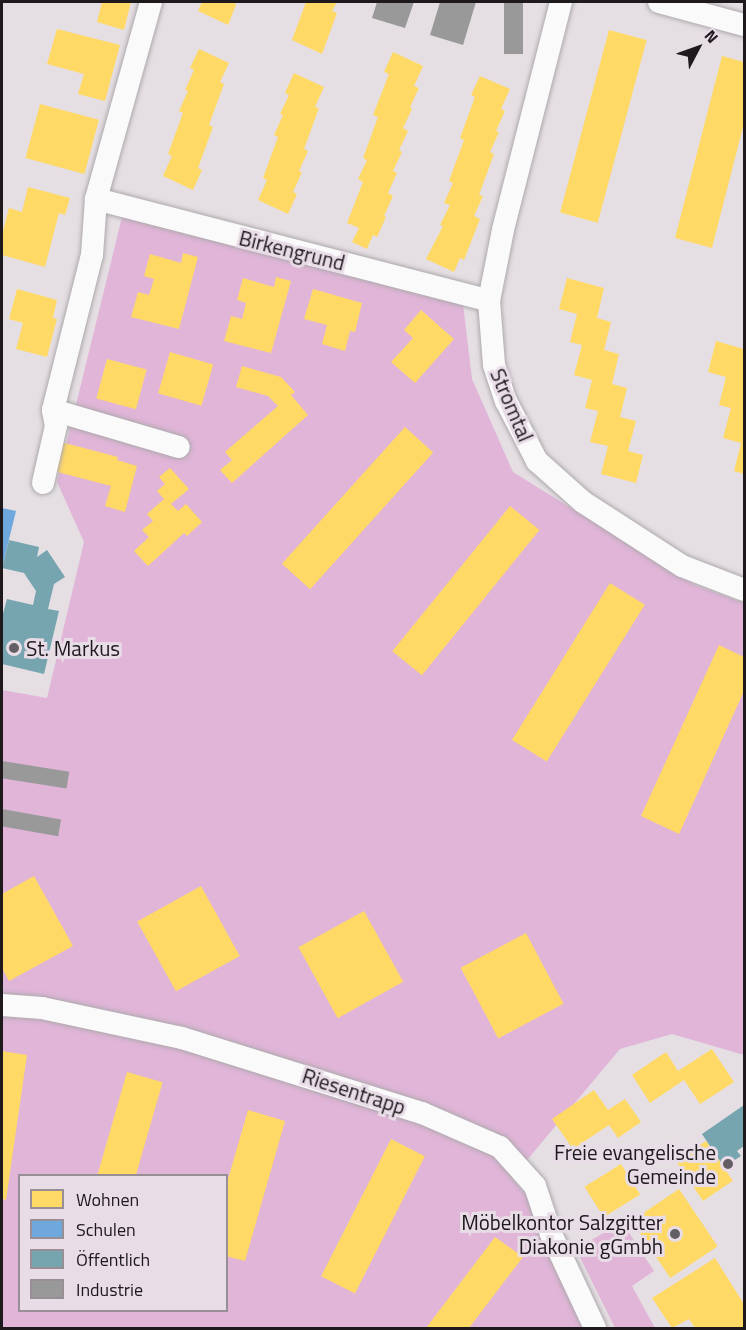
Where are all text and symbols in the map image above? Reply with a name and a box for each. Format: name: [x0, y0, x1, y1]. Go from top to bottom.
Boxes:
north arrow: [668, 18, 728, 78]
text: N: [699, 24, 724, 48]
street label: Birkengrund: [237, 225, 347, 275]
street label: Stromtal: [485, 365, 539, 445]
place label: St. Markus: [26, 635, 120, 661]
marker: St. Markus: [7, 641, 21, 655]
street label: Riesentrapp: [299, 1062, 409, 1120]
place label: Freie evangelische Gemeinde: [554, 1139, 716, 1189]
marker: Freie evangelische Gemeinde: [721, 1157, 735, 1171]
legend: [18, 1174, 228, 1312]
text: Wohnen: [76, 1186, 139, 1213]
place label: Möbelkontor Salzgitter Diakonie gGmbh: [461, 1209, 663, 1259]
text: Schulen: [76, 1216, 136, 1243]
marker: Möbelkontor Salzgitter Diakonie gGmbh: [668, 1227, 682, 1241]
text: Öffentlich: [76, 1246, 150, 1273]
text: Industrie: [76, 1276, 143, 1303]

